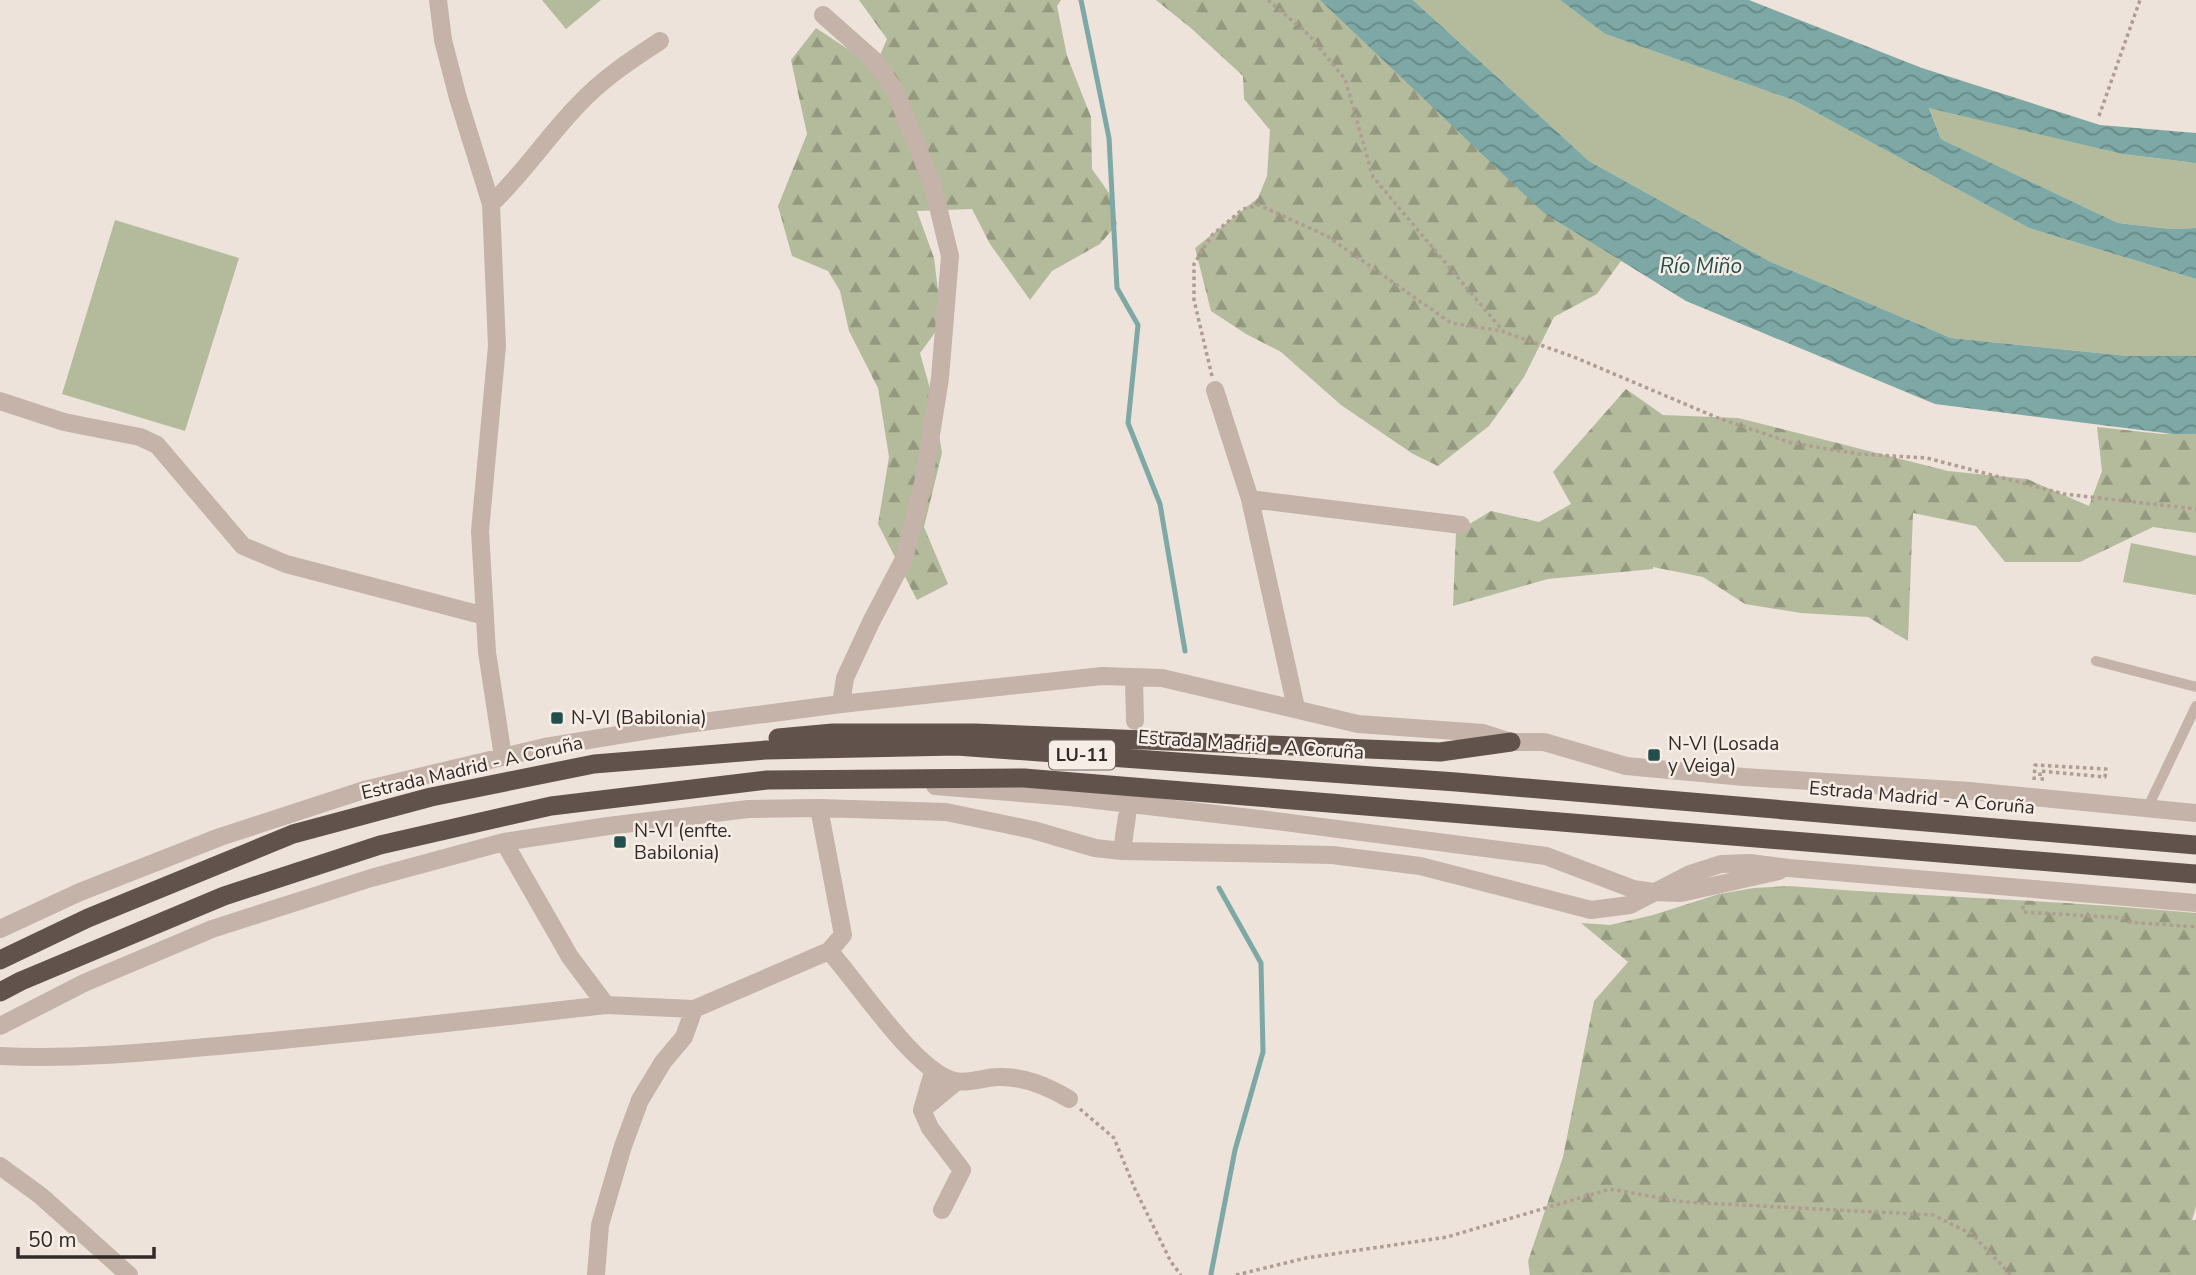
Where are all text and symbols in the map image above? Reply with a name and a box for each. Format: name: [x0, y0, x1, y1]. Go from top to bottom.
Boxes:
water label: Río Miño: [1660, 252, 1742, 280]
place label: N-VI (Babilonia): [571, 705, 707, 731]
marker: N-VI (Babilonia): [549, 710, 565, 726]
street label: Estrada Madrid - A Coruña: [1137, 724, 1365, 766]
street label: Estrada Madrid - A Coruña: [359, 730, 585, 806]
place label: N-VI (Losada y Veiga): [1668, 731, 1779, 779]
road number: LU-11: [1049, 740, 1115, 770]
marker: N-VI (Losada y Veiga): [1646, 747, 1662, 763]
street label: Estrada Madrid - A Coruña: [1808, 775, 2036, 821]
place label: N-VI (enfte. Babilonia): [634, 818, 732, 866]
marker: N-VI (enfte. Babilonia): [612, 834, 628, 850]
scale bar: [18, 1216, 154, 1260]
text: 50 m: [28, 1226, 77, 1254]

